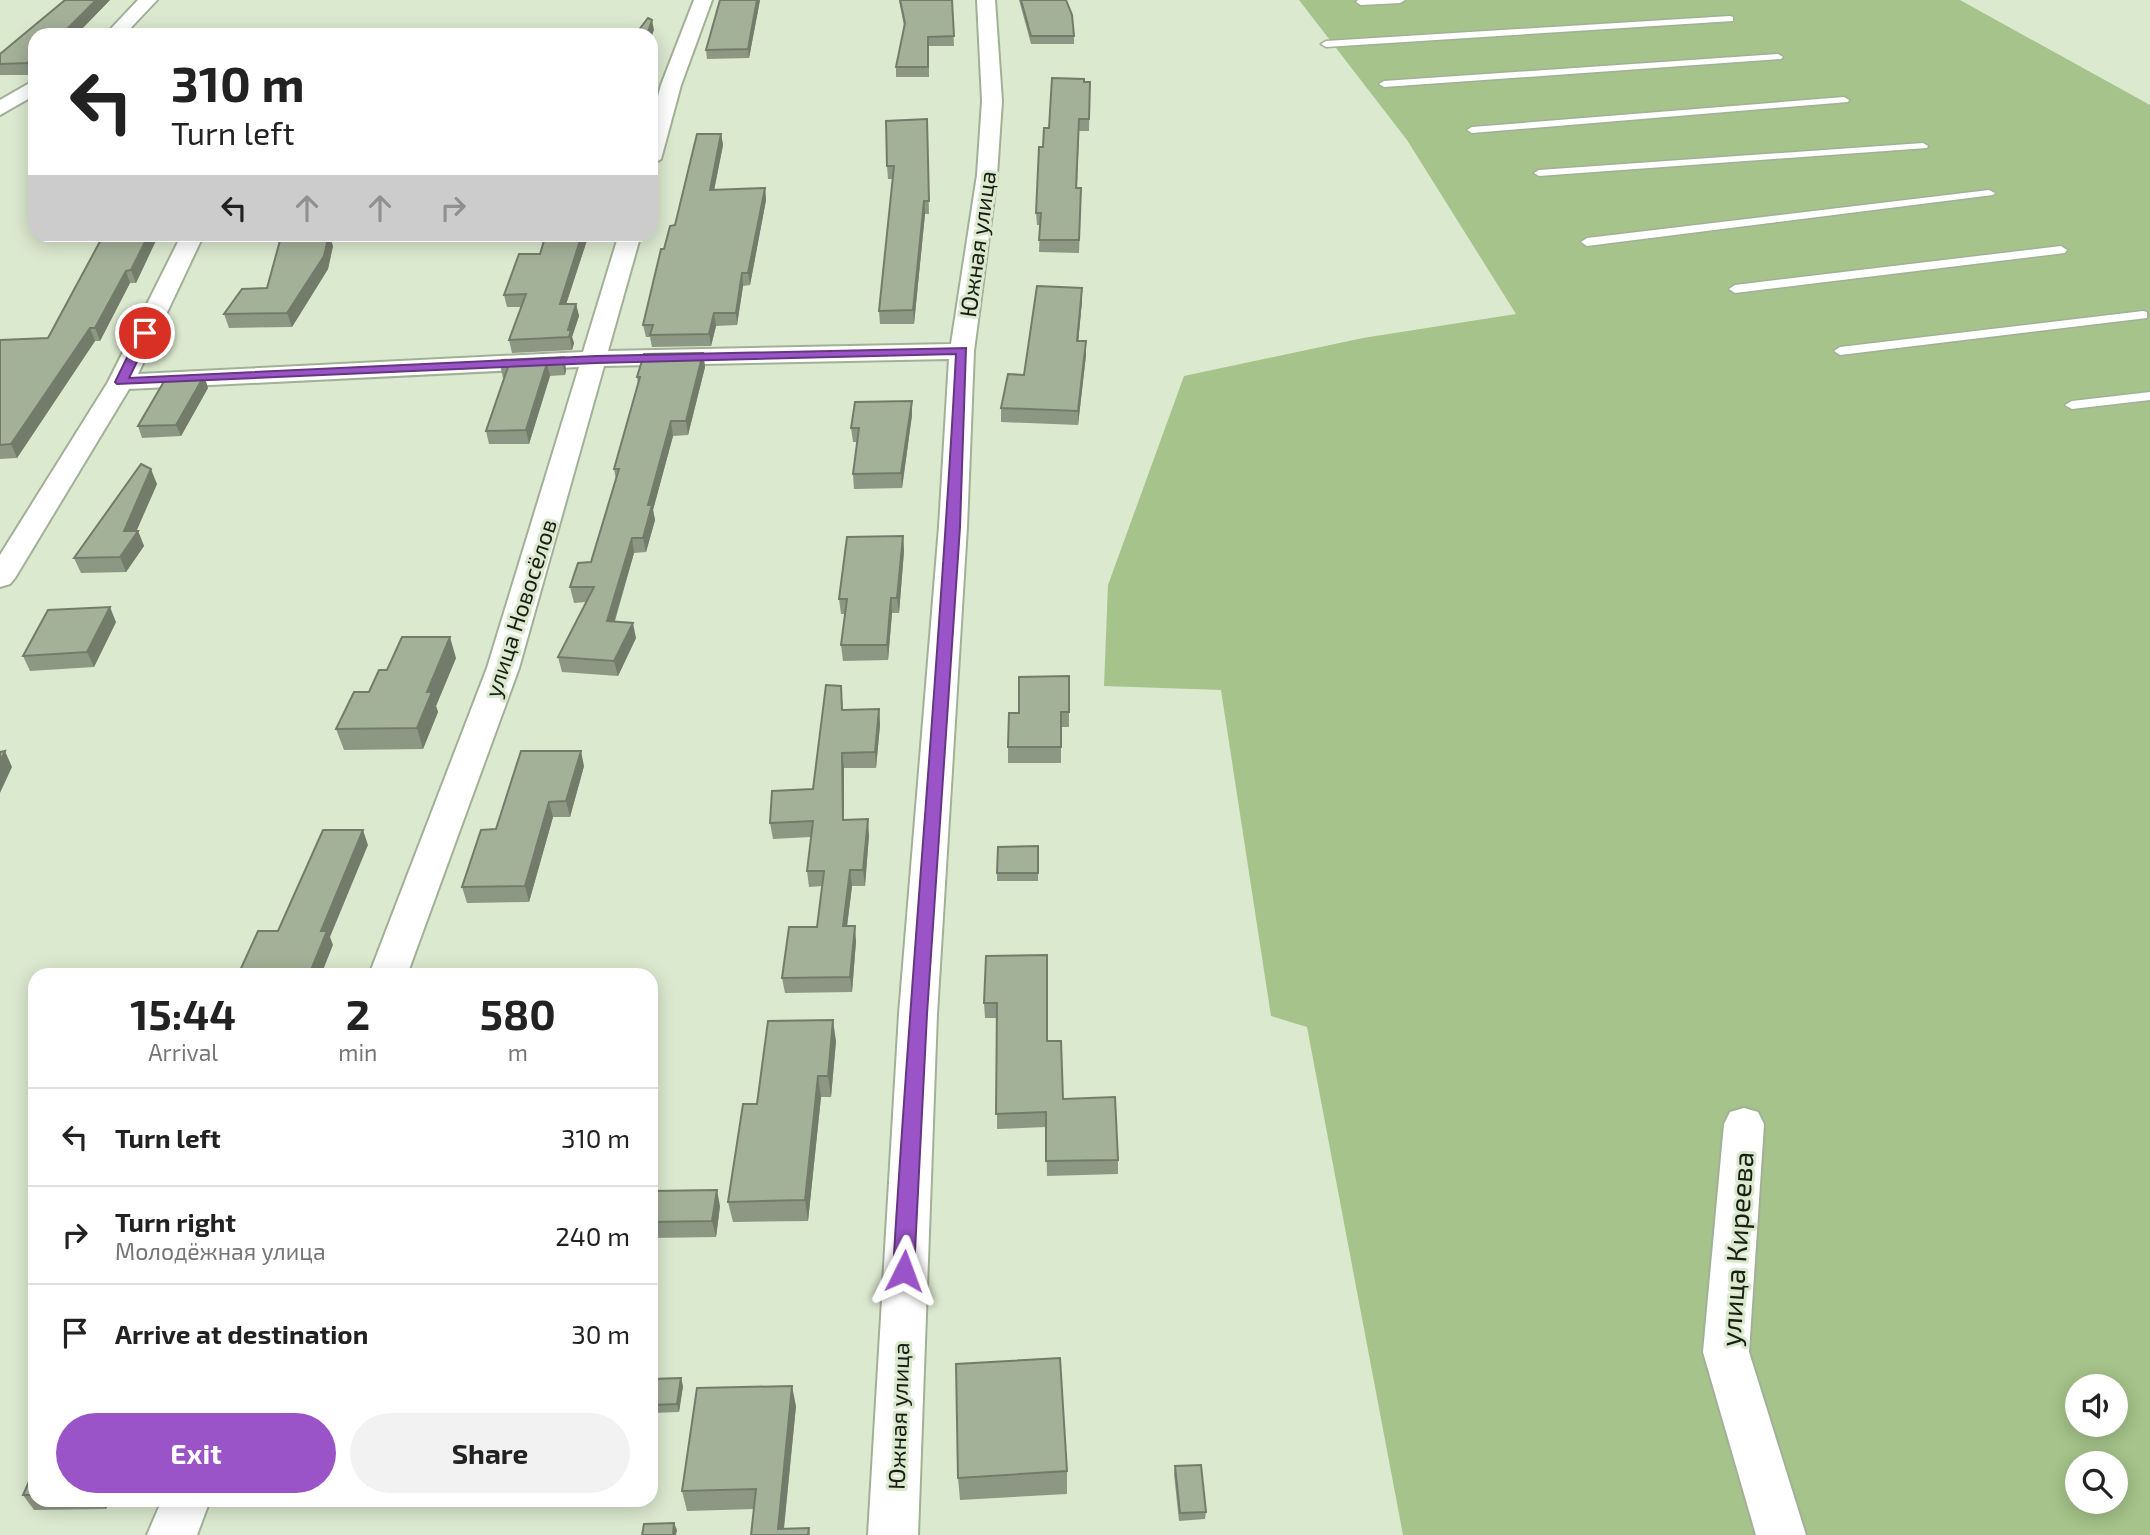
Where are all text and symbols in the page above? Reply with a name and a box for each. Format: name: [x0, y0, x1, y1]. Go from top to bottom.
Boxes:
text: 310 m: [171, 53, 305, 112]
icon: left: [56, 56, 147, 147]
text: Turn left: [171, 113, 295, 151]
street label: Южная улица: [953, 169, 1002, 319]
icon: left: [215, 189, 253, 227]
icon: ahead: [288, 189, 326, 227]
icon: ahead: [361, 189, 399, 227]
icon: right: [434, 189, 472, 227]
pin: [115, 303, 175, 363]
icon: arrive: [126, 314, 164, 352]
street label: улица Новосёлов: [478, 515, 563, 701]
text: 15:44: [130, 988, 236, 1038]
text: 2: [346, 988, 370, 1038]
text: 580: [480, 988, 556, 1038]
text: Arrival: [148, 1038, 218, 1066]
text: min: [338, 1038, 377, 1066]
text: m: [508, 1038, 528, 1066]
icon: left: [56, 1118, 94, 1156]
text: Turn left: [115, 1122, 221, 1153]
text: 310 m: [561, 1122, 630, 1153]
street label: улица Киреева: [1712, 1150, 1760, 1348]
text: Turn right: [115, 1206, 236, 1237]
icon: right: [56, 1216, 94, 1254]
text: 240 m: [555, 1220, 630, 1251]
position arrow: [867, 1234, 941, 1308]
text: Молодёжная улица: [115, 1237, 326, 1265]
icon: arrive: [56, 1314, 94, 1352]
text: Arrive at destination: [115, 1318, 368, 1349]
text: 30 m: [571, 1318, 630, 1349]
street label: Южная улица: [881, 1342, 916, 1490]
map controls: [2065, 1374, 2128, 1514]
button: sound: [2065, 1374, 2128, 1437]
button: Exit: [56, 1413, 336, 1493]
button: Share: [350, 1413, 630, 1493]
button: search: [2065, 1451, 2128, 1514]

